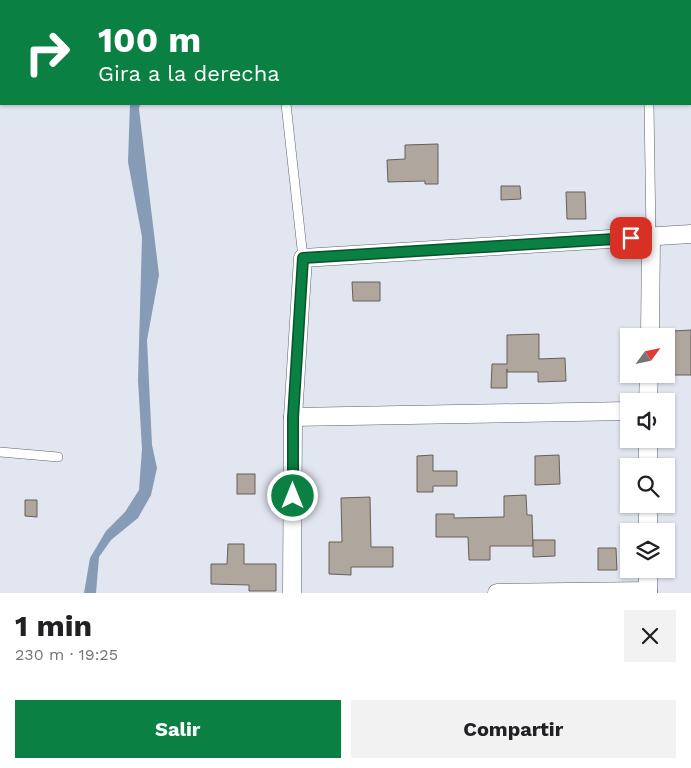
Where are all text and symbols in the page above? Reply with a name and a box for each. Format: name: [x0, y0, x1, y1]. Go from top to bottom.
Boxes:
text: 100 m: [98, 19, 201, 61]
icon: right: [15, 20, 80, 85]
text: Gira a la derecha: [98, 61, 280, 86]
pin: [610, 217, 652, 259]
icon: arrive: [617, 224, 645, 252]
north arrow: [620, 328, 675, 382]
map controls: [620, 328, 675, 578]
button: sound: [620, 393, 675, 448]
button: search: [620, 458, 675, 513]
position arrow: [266, 469, 318, 521]
button: layers: [620, 523, 675, 578]
text: 1 min: [15, 608, 92, 643]
button: close: [624, 610, 676, 662]
text: 230 m · 19:25: [15, 645, 118, 664]
button: Salir: [15, 700, 341, 758]
button: Compartir: [351, 700, 676, 758]

